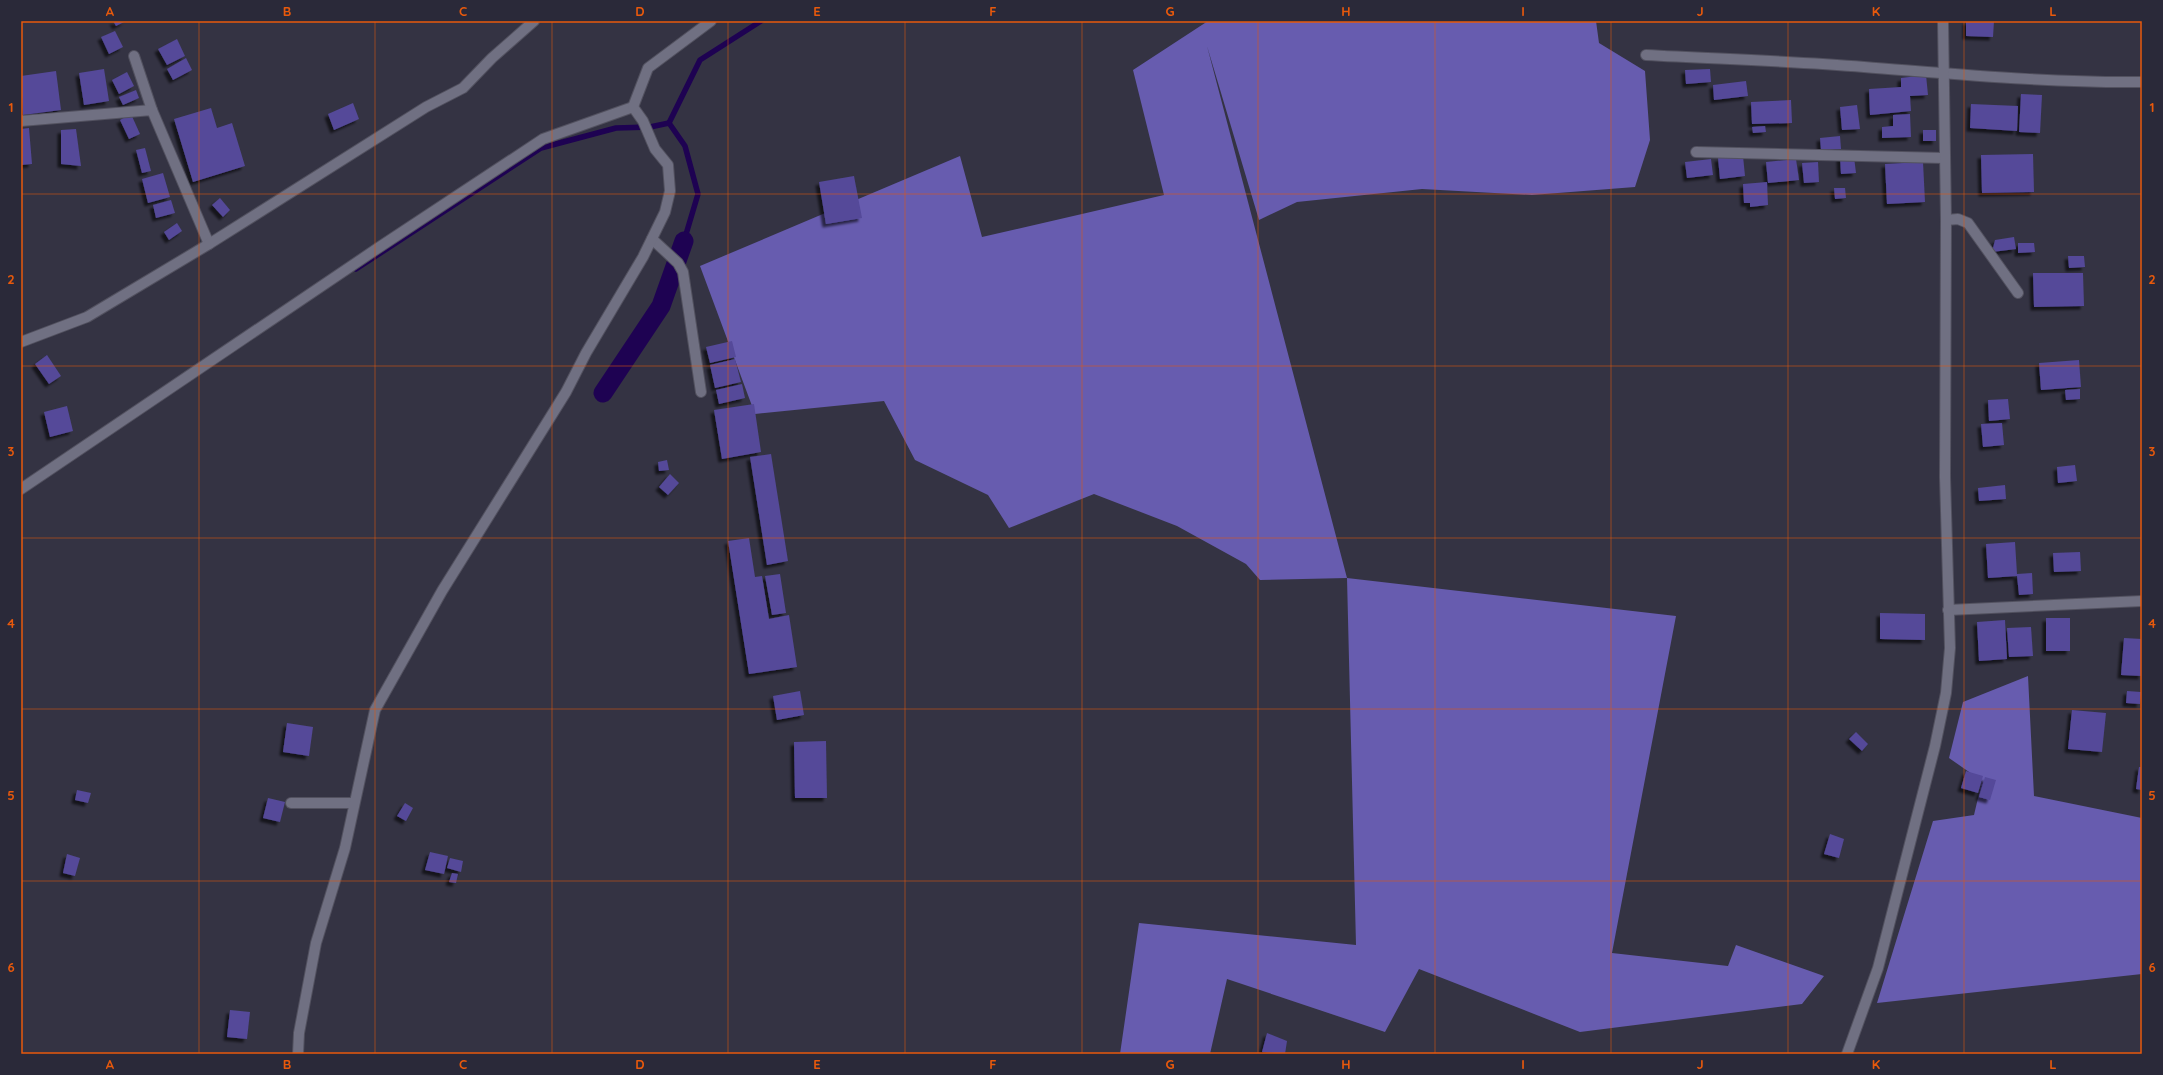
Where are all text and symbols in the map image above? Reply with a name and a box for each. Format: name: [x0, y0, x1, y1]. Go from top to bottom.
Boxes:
text: A: [106, 3, 115, 19]
text: B: [283, 3, 291, 19]
text: C: [459, 3, 467, 19]
text: D: [635, 3, 645, 19]
text: E: [813, 3, 821, 19]
text: F: [989, 3, 997, 19]
text: G: [1165, 3, 1175, 19]
text: H: [1341, 3, 1351, 19]
text: I: [1521, 3, 1525, 19]
text: J: [1696, 3, 1704, 19]
text: K: [1872, 3, 1881, 19]
text: L: [2049, 3, 2057, 19]
text: 1: [8, 99, 14, 115]
text: 1: [2149, 99, 2155, 115]
text: 2: [7, 271, 15, 287]
text: 2: [2148, 271, 2156, 287]
text: 3: [8, 443, 15, 459]
text: 3: [2149, 443, 2156, 459]
text: 4: [7, 615, 15, 631]
text: 4: [2148, 615, 2156, 631]
text: 5: [7, 787, 15, 803]
text: 5: [2148, 787, 2156, 803]
text: 6: [7, 959, 15, 975]
text: 6: [2148, 959, 2156, 975]
text: A: [106, 1056, 115, 1072]
text: B: [283, 1056, 291, 1072]
text: C: [459, 1056, 467, 1072]
text: D: [635, 1056, 645, 1072]
text: E: [813, 1056, 821, 1072]
text: F: [989, 1056, 997, 1072]
text: G: [1165, 1056, 1175, 1072]
text: H: [1341, 1056, 1351, 1072]
text: I: [1521, 1056, 1525, 1072]
text: J: [1696, 1056, 1704, 1072]
text: K: [1872, 1056, 1881, 1072]
text: L: [2049, 1056, 2057, 1072]

